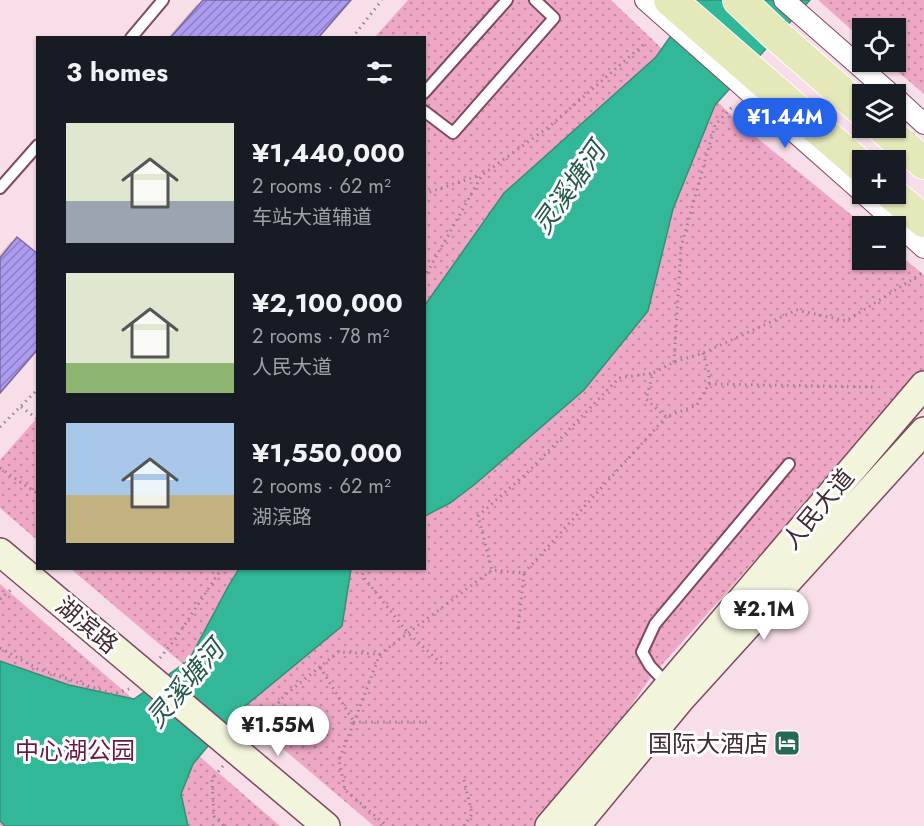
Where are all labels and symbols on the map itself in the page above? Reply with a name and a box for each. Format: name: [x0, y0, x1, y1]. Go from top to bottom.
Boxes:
pin: ¥1.44M: [736, 98, 834, 149]
water label: 灵溪塘河: [524, 130, 617, 242]
street label: 人民大道: [774, 461, 862, 557]
street label: 湖滨路: [48, 588, 126, 662]
pin: ¥2.1M: [722, 590, 806, 641]
water label: 灵溪塘河: [137, 628, 236, 736]
pin: ¥1.55M: [229, 706, 327, 757]
place label: 国际大酒店: [648, 726, 768, 761]
hotel icon: 国际大酒店: [772, 728, 802, 758]
park label: 中心湖公园: [15, 733, 135, 768]

